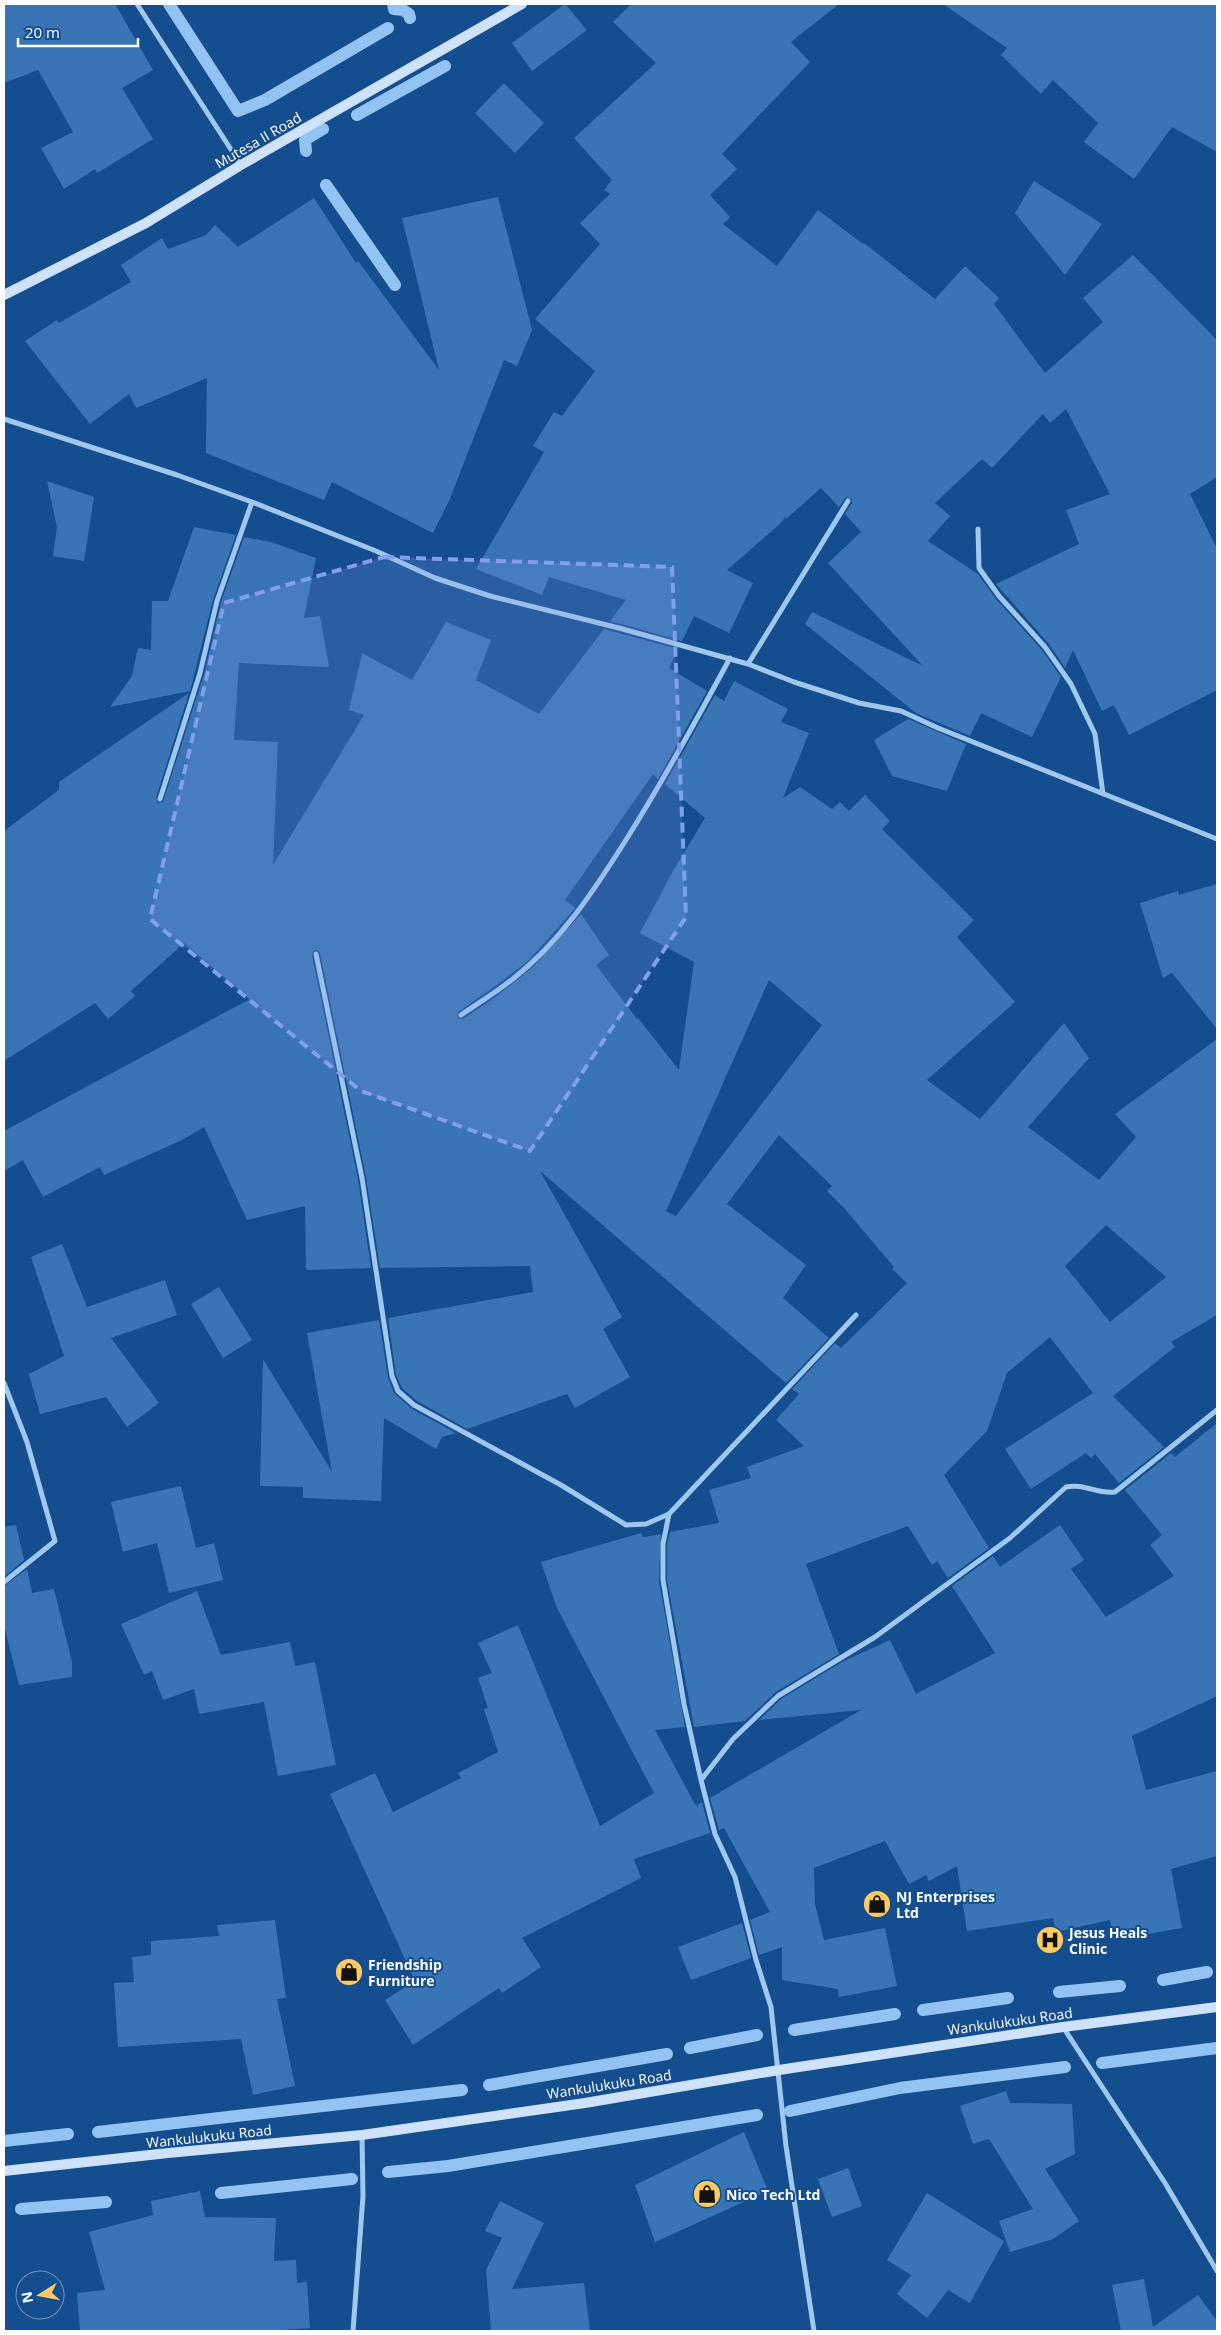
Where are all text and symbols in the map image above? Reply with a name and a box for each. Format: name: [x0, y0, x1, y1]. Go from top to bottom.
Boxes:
scale bar: [18, 15, 138, 47]
text: 20 m: [25, 22, 60, 42]
street label: Mutesa II Road: [211, 108, 305, 172]
place label: NJ Enterprises Ltd: [896, 1887, 995, 1922]
shop icon: NJ Enterprises Ltd: [862, 1889, 892, 1919]
place label: Jesus Heals Clinic: [1067, 1923, 1147, 1958]
hospital icon: Jesus Heals Clinic: [1035, 1925, 1065, 1955]
place label: Friendship Furniture: [368, 1955, 442, 1990]
shop icon: Friendship Furniture: [334, 1957, 364, 1987]
street label: Wankulukuku Road: [946, 2003, 1074, 2039]
street label: Wankulukuku Road: [545, 2065, 673, 2103]
street label: Wankulukuku Road: [145, 2120, 273, 2152]
shop icon: Nico Tech Ltd: [692, 2179, 722, 2209]
place label: Nico Tech Ltd: [726, 2185, 820, 2204]
north arrow: [15, 2270, 65, 2320]
text: N: [16, 2290, 37, 2305]

